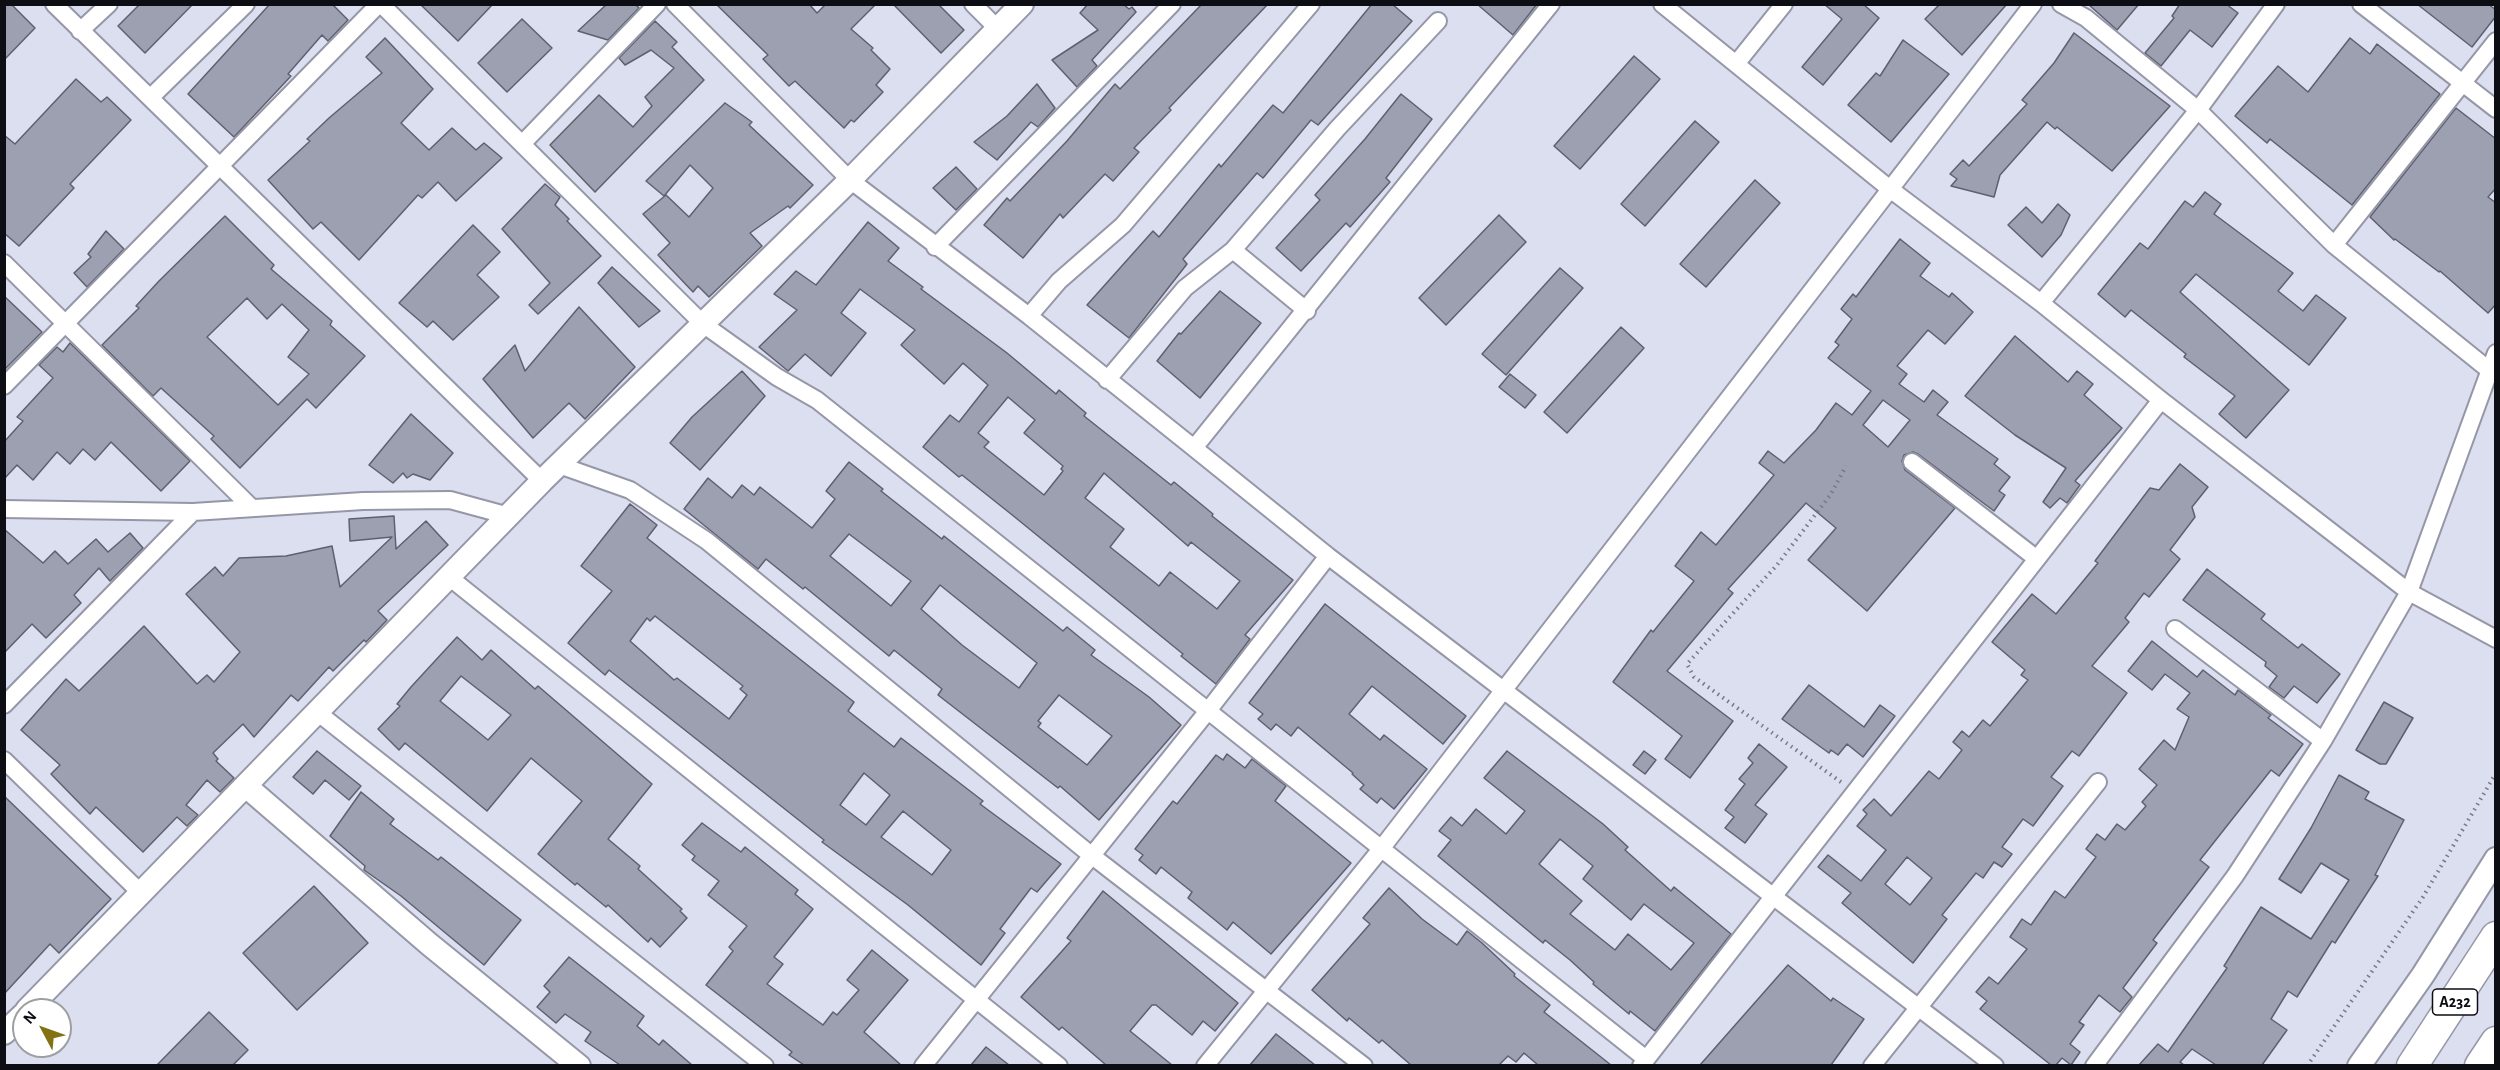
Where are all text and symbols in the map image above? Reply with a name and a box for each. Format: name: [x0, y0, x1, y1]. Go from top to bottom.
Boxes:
road number: A232: [2432, 989, 2478, 1015]
north arrow: [12, 998, 72, 1058]
text: N: [20, 1008, 40, 1027]

